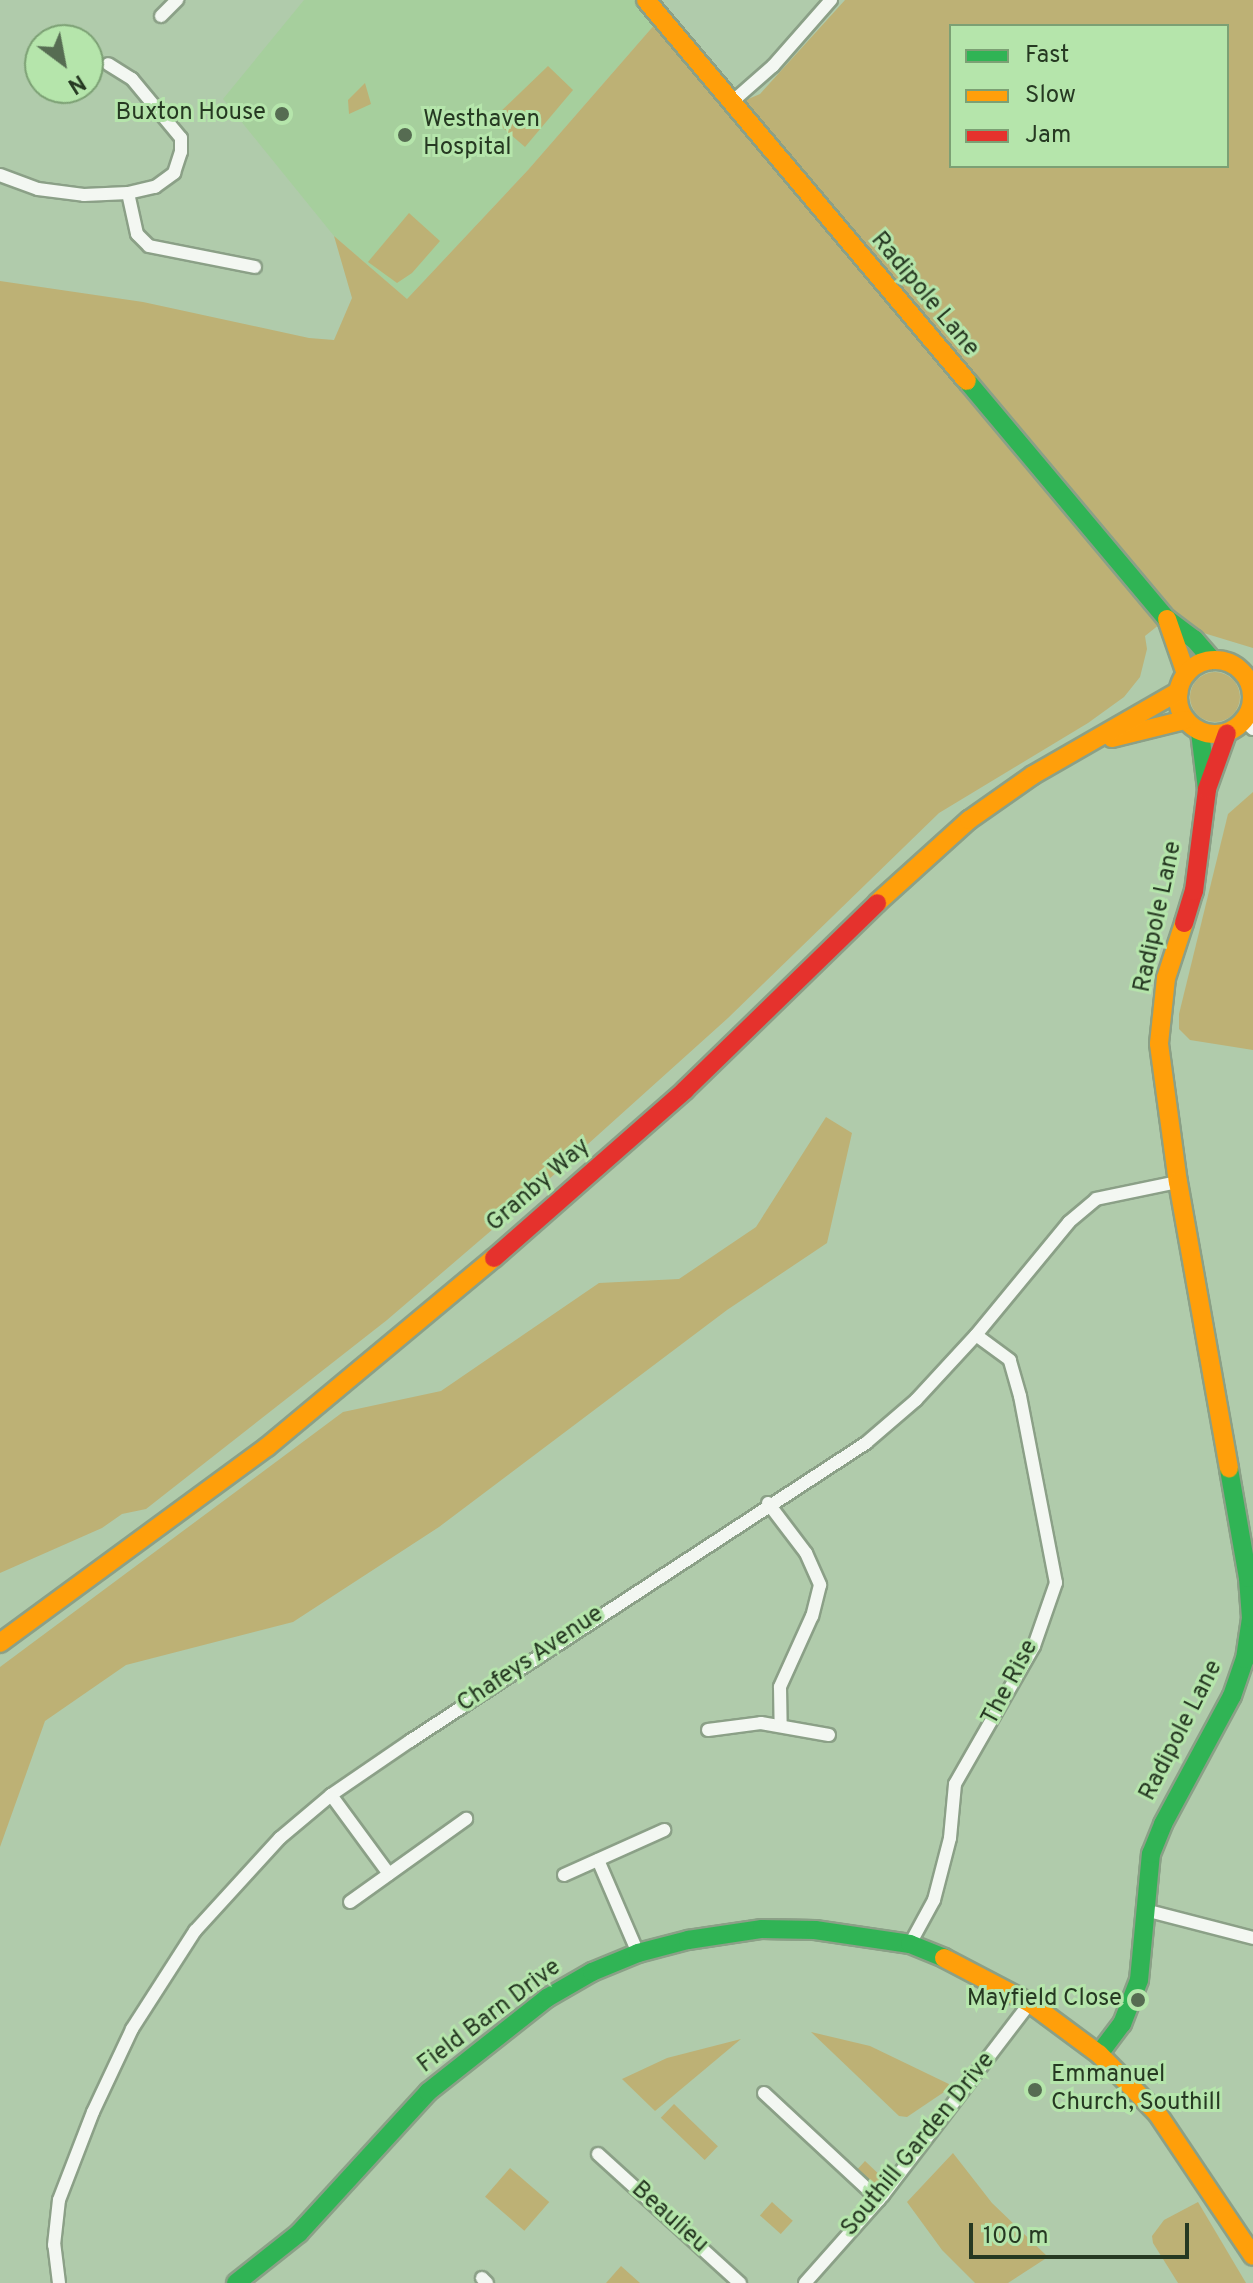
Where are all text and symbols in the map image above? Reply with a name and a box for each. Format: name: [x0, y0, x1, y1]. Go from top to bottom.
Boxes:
north arrow: [24, 24, 104, 104]
legend: [949, 24, 1229, 168]
text: Fast: [1025, 41, 1069, 71]
text: N: [62, 67, 90, 99]
text: Slow: [1025, 81, 1076, 111]
place label: Buxton House: [115, 100, 266, 128]
marker: Buxton House: [273, 105, 291, 123]
place label: Westhaven Hospital: [423, 107, 540, 163]
text: Jam: [1025, 121, 1071, 151]
marker: Westhaven Hospital: [394, 124, 416, 146]
street label: Radipole Lane: [864, 227, 984, 363]
street label: Radipole Lane: [1129, 839, 1189, 995]
street label: Granby Way: [481, 1133, 597, 1239]
street label: Chafeys Avenue: [452, 1600, 610, 1720]
street label: The Rise: [977, 1635, 1045, 1731]
street label: Radipole Lane: [1134, 1656, 1230, 1806]
street label: Field Barn Drive: [413, 1954, 567, 2080]
place label: Mayfield Close: [967, 1986, 1122, 2014]
marker: Mayfield Close: [1129, 1991, 1147, 2009]
street label: Southill Garden Drive: [836, 2047, 1002, 2243]
place label: Emmanuel Church, Southill: [1051, 2062, 1221, 2118]
marker: Emmanuel Church, Southill: [1026, 2081, 1044, 2099]
street label: Beaulieu: [625, 2176, 713, 2260]
scale bar: [973, 2207, 1193, 2257]
text: 100 m: [983, 2222, 1049, 2252]

